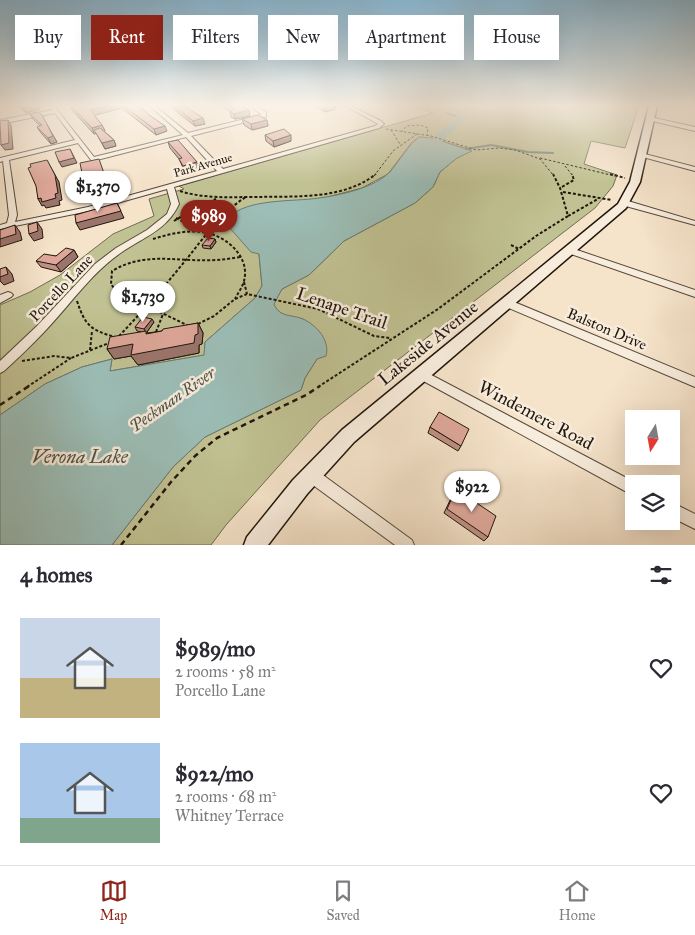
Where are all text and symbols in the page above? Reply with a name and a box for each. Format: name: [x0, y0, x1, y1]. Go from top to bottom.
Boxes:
chip: Buy: [15, 15, 81, 60]
chip: Rent: [91, 15, 163, 60]
chip: Filters: [173, 15, 258, 60]
chip: New: [268, 15, 338, 60]
chip: Apartment: [348, 15, 464, 60]
chip: House: [474, 15, 559, 60]
street label: Park Avenue: [172, 150, 234, 180]
pin: $1,370: [57, 170, 139, 213]
text: $1,370: [76, 177, 120, 196]
pin: $989: [179, 200, 239, 242]
text: $989: [191, 206, 227, 225]
street label: Porcello Lane: [26, 251, 96, 325]
pin: $1,730: [102, 280, 184, 323]
street label: Lenape Trail: [294, 282, 390, 334]
text: $1,730: [121, 287, 165, 306]
street label: Lakeside Avenue: [373, 296, 483, 390]
street label: Balston Drive: [564, 304, 650, 354]
water label: Peckman River: [126, 362, 220, 436]
street label: Windemere Road: [475, 375, 597, 455]
north arrow: [625, 410, 680, 465]
map controls: [625, 410, 680, 530]
water label: Verona Lake: [32, 445, 129, 468]
pin: $922: [442, 470, 502, 513]
button: layers: [625, 475, 680, 530]
text: $922: [455, 477, 489, 496]
icon: filters: [647, 561, 675, 589]
text: 4 homes: [20, 562, 92, 588]
text: $989/mo: [175, 636, 255, 662]
icon: home: [60, 638, 120, 698]
icon: heart: [647, 654, 675, 682]
text: 2 rooms · 58 m²: [175, 662, 276, 681]
text: Porcello Lane: [175, 681, 265, 700]
text: $922/mo: [175, 761, 253, 787]
icon: home: [60, 763, 120, 823]
icon: heart: [647, 779, 675, 807]
text: 2 rooms · 68 m²: [175, 787, 276, 806]
text: Whitney Terrace: [175, 806, 284, 825]
tab: Map: [100, 877, 128, 924]
tab: Saved: [327, 877, 360, 924]
tab: Home: [559, 877, 595, 924]

